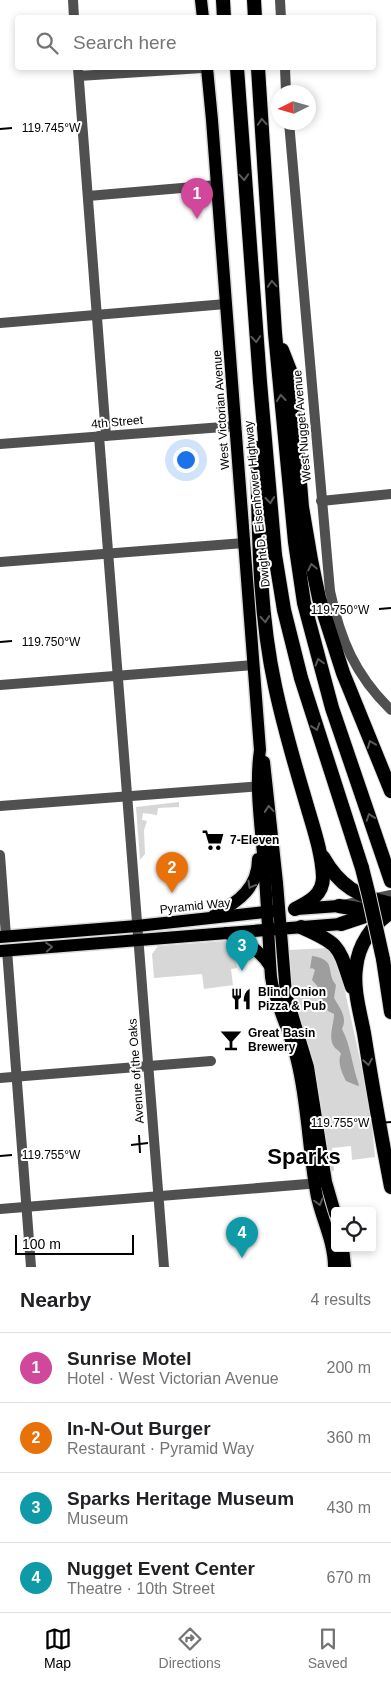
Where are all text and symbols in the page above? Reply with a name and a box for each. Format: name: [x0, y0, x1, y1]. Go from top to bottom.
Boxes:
search box: [15, 15, 376, 70]
icon: search: [33, 29, 61, 57]
text: Search here: [73, 32, 177, 53]
north arrow: [271, 85, 316, 130]
one-way arrow: [256, 118, 267, 126]
text: 119.745°W: [22, 121, 81, 135]
one-way arrow: [239, 173, 250, 181]
pin: 1: [181, 178, 213, 219]
one-way arrow: [266, 280, 277, 288]
one-way arrow: [251, 335, 262, 343]
street label: West Victorian Avenue: [210, 349, 232, 470]
street label: West Nugget Avenue: [290, 369, 314, 483]
one-way arrow: [276, 394, 287, 402]
street label: 4th Street: [90, 413, 144, 431]
street label: Dwight D. Eisenhower Highway: [241, 420, 273, 588]
your location: [173, 447, 199, 473]
one-way arrow: [264, 497, 275, 505]
one-way arrow: [307, 563, 318, 572]
text: 119.750°W: [311, 603, 370, 617]
one-way arrow: [259, 615, 270, 623]
text: 119.750°W: [22, 635, 81, 649]
one-way arrow: [315, 659, 325, 667]
one-way arrow: [310, 723, 320, 731]
one-way arrow: [367, 740, 377, 749]
one-way arrow: [264, 804, 275, 812]
one-way arrow: [366, 813, 376, 822]
supermarket icon: 7-Eleven: [200, 827, 226, 853]
place label: 7-Eleven: [230, 833, 279, 847]
pin: 2: [156, 852, 188, 893]
one-way arrow: [247, 880, 257, 889]
street label: Pyramid Way: [159, 895, 231, 917]
pin: 3: [226, 930, 258, 971]
one-way arrow: [45, 942, 53, 953]
place label: Blind Onion Pizza & Pub: [258, 985, 326, 1013]
restaurant icon: Blind Onion Pizza & Pub: [228, 986, 254, 1012]
street label: Avenue of the Oaks: [125, 1018, 147, 1124]
place label: Great Basin Brewery: [248, 1026, 315, 1054]
bar icon: Great Basin Brewery: [218, 1027, 244, 1053]
one-way arrow: [363, 1057, 373, 1066]
text: 119.755°W: [311, 1116, 370, 1130]
district label: Sparks: [267, 1144, 341, 1169]
text: 119.755°W: [22, 1148, 81, 1162]
one-way arrow: [314, 1198, 324, 1206]
map controls: [331, 1207, 376, 1252]
button: locate: [331, 1207, 376, 1252]
pin: 4: [226, 1217, 258, 1258]
scale bar: [15, 1232, 134, 1255]
text: 100 m: [22, 1236, 61, 1252]
text: Nearby: [20, 1288, 91, 1311]
text: 4 results: [311, 1291, 371, 1308]
text: Sunrise Motel: [67, 1348, 192, 1369]
text: 1: [32, 1359, 40, 1376]
text: 200 m: [327, 1359, 371, 1376]
text: Hotel · West Victorian Avenue: [67, 1370, 279, 1387]
text: In-N-Out Burger: [67, 1418, 211, 1439]
text: 2: [32, 1429, 40, 1446]
text: 360 m: [327, 1429, 371, 1446]
text: Restaurant · Pyramid Way: [67, 1440, 254, 1457]
text: Sparks Heritage Museum: [67, 1488, 294, 1509]
text: 3: [32, 1499, 40, 1516]
text: 430 m: [327, 1499, 371, 1516]
text: Museum: [67, 1510, 128, 1527]
text: Nugget Event Center: [67, 1558, 255, 1579]
text: 4: [32, 1569, 40, 1586]
text: 670 m: [327, 1569, 371, 1586]
text: Theatre · 10th Street: [67, 1580, 215, 1597]
tab: Map: [44, 1625, 72, 1671]
tab: Directions: [159, 1625, 221, 1671]
tab: Saved: [308, 1625, 347, 1671]

